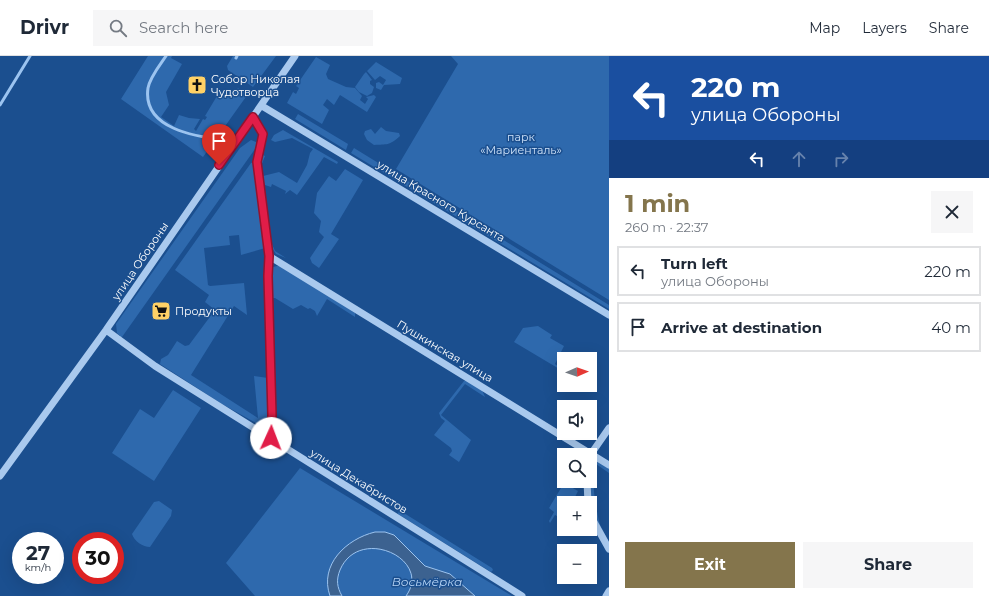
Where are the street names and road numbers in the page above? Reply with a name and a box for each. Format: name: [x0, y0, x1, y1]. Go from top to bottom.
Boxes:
street label: улица Красного Курсанта: [374, 157, 508, 245]
street label: улица Обороны: [108, 219, 171, 304]
street label: Пушкинская улица: [394, 317, 496, 385]
street label: улица Декабристов: [307, 445, 410, 517]

